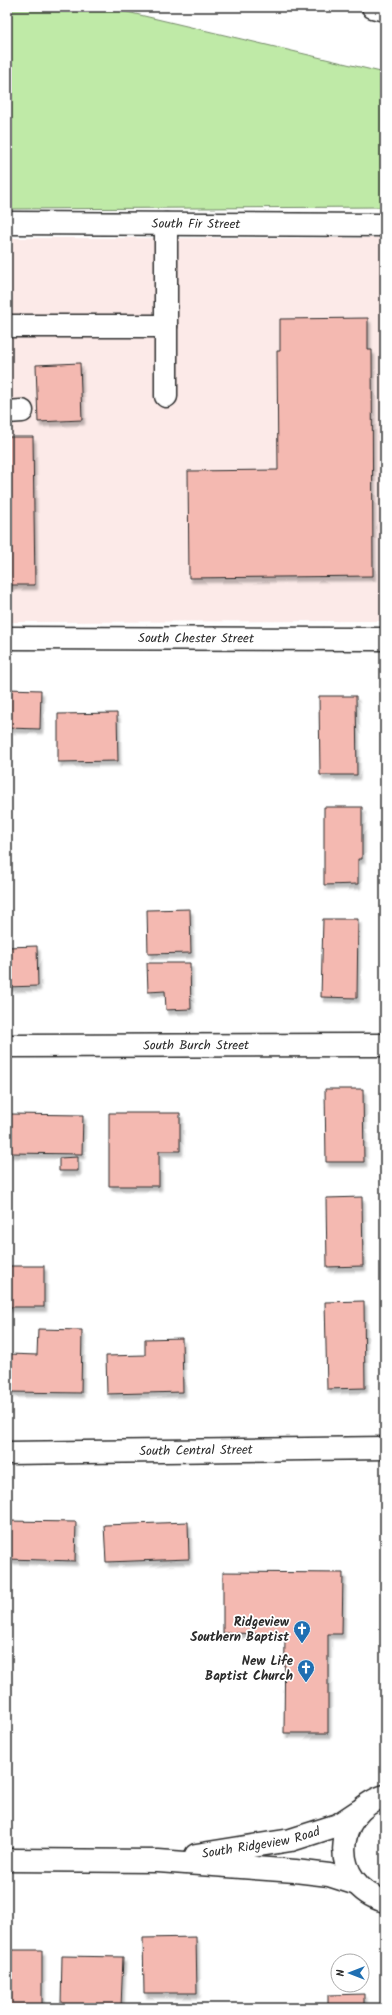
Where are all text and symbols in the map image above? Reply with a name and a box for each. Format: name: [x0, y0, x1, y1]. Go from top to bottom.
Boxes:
street label: South Fir Street: [152, 213, 241, 235]
street label: South Chester Street: [138, 628, 255, 649]
street label: South Burch Street: [143, 1035, 250, 1056]
street label: South Central Street: [139, 1439, 254, 1462]
place label: Ridgeview Southern Baptist: [190, 1612, 290, 1648]
church icon: Ridgeview Southern Baptist: [292, 1619, 312, 1644]
place label: New Life Baptist Church: [205, 1651, 294, 1687]
church icon: New Life Baptist Church: [296, 1658, 316, 1683]
street label: South Ridgeview Road: [200, 1821, 323, 1864]
north arrow: [330, 1953, 370, 1993]
text: N: [332, 1969, 350, 1976]

